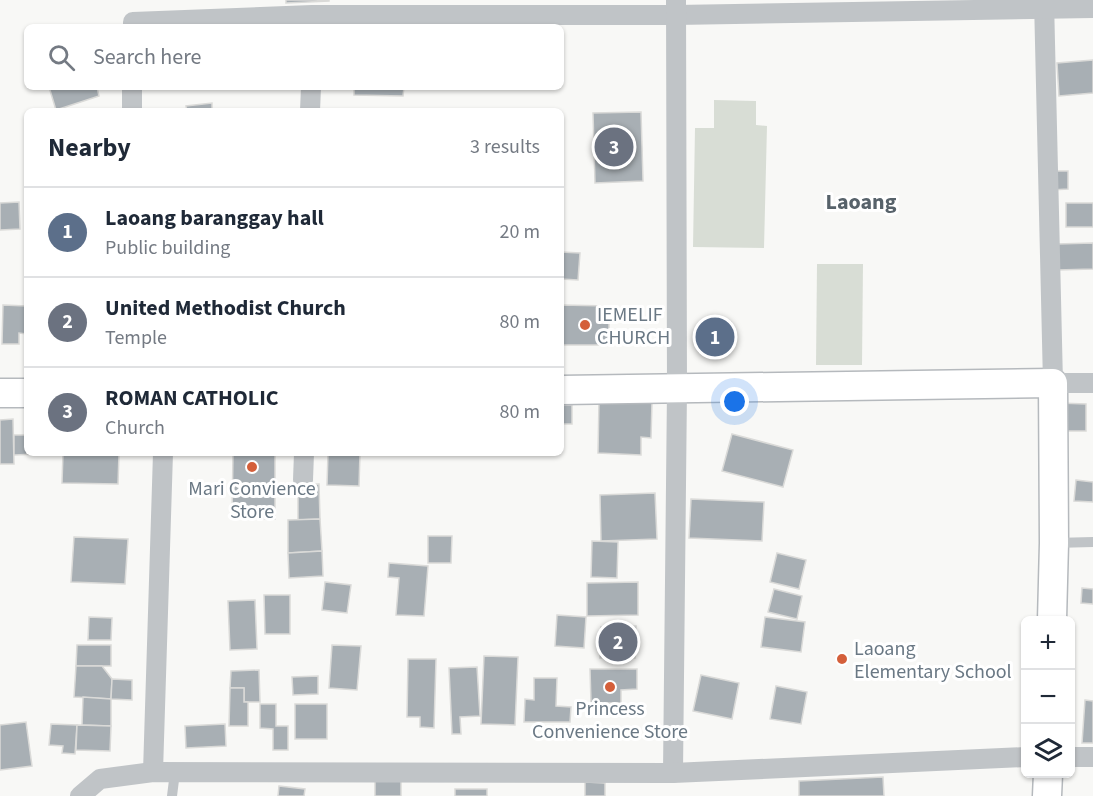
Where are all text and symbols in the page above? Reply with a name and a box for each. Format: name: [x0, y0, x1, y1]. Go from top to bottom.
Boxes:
search box: [24, 24, 564, 90]
icon: search: [45, 41, 78, 74]
text: Search here: [93, 41, 201, 73]
pin: 3: [594, 124, 634, 170]
text: Nearby: [48, 129, 131, 166]
text: 3 results: [470, 133, 540, 161]
district label: Laoang: [826, 186, 897, 218]
text: Laoang baranggay hall: [105, 202, 324, 234]
text: 1: [62, 218, 73, 246]
text: 20 m: [500, 218, 540, 246]
text: Public building: [105, 234, 230, 262]
text: United Methodist Church: [105, 292, 346, 324]
place label: IEMELIF CHURCH: [597, 301, 670, 352]
text: 2: [62, 308, 73, 336]
text: 80 m: [500, 308, 540, 336]
pin: 1: [696, 314, 734, 360]
marker: IEMELIF CHURCH: [578, 318, 592, 332]
text: Temple: [105, 324, 167, 352]
text: ROMAN CATHOLIC: [105, 382, 279, 414]
your location: [720, 387, 749, 416]
text: 3: [62, 398, 73, 426]
text: 80 m: [500, 398, 540, 426]
text: Church: [105, 414, 165, 442]
marker: Mari Convience Store: [245, 460, 259, 474]
place label: Mari Convience Store: [188, 475, 316, 526]
map controls: [1021, 616, 1075, 778]
button: +: [1021, 616, 1075, 670]
pin: 2: [598, 620, 638, 664]
place label: Laoang Elementary School: [854, 635, 1012, 686]
marker: Laoang Elementary School: [835, 652, 849, 666]
button: −: [1021, 670, 1075, 724]
marker: Princess Convenience Store: [603, 680, 617, 694]
place label: Princess Convenience Store: [532, 695, 688, 746]
button: layers: [1021, 724, 1075, 778]

